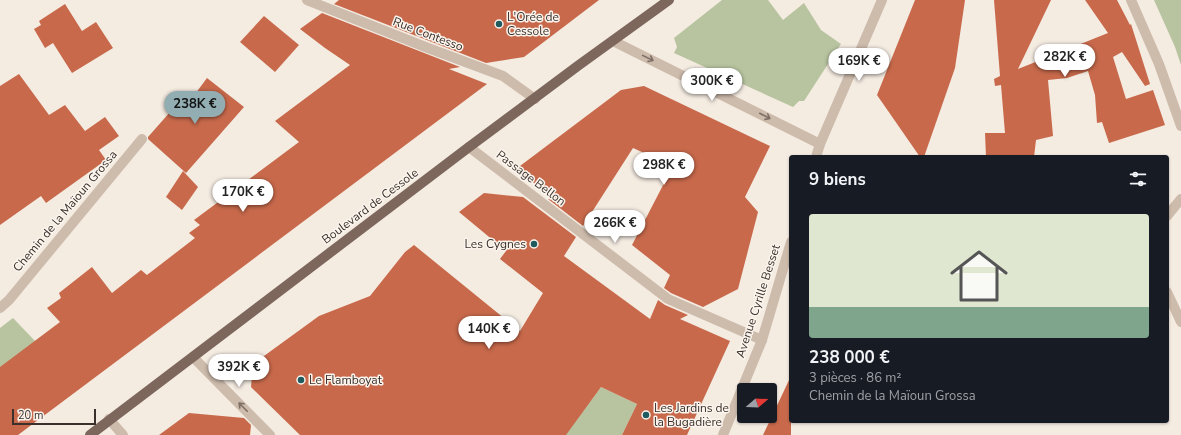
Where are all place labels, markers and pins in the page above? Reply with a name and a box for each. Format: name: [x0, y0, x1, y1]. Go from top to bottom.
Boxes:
place label: L'Orée de Cessole: [507, 9, 559, 39]
marker: L'Orée de Cessole: [494, 19, 504, 29]
pin: 282K €: [1032, 44, 1098, 78]
pin: 169K €: [826, 48, 892, 82]
pin: 300K €: [679, 68, 745, 102]
pin: 238K €: [162, 91, 228, 125]
pin: 298K €: [631, 152, 697, 186]
pin: 170K €: [210, 179, 276, 213]
pin: 266K €: [582, 210, 648, 244]
place label: Les Cygnes: [464, 236, 526, 252]
marker: Les Cygnes: [529, 239, 539, 249]
pin: 140K €: [456, 316, 522, 350]
pin: 392K €: [206, 354, 272, 388]
place label: Le Flamboyat: [309, 372, 383, 388]
marker: Le Flamboyat: [296, 375, 306, 385]
place label: Les Jardins de la Bugadière: [654, 400, 729, 430]
marker: Les Jardins de la Bugadière: [641, 410, 651, 420]

